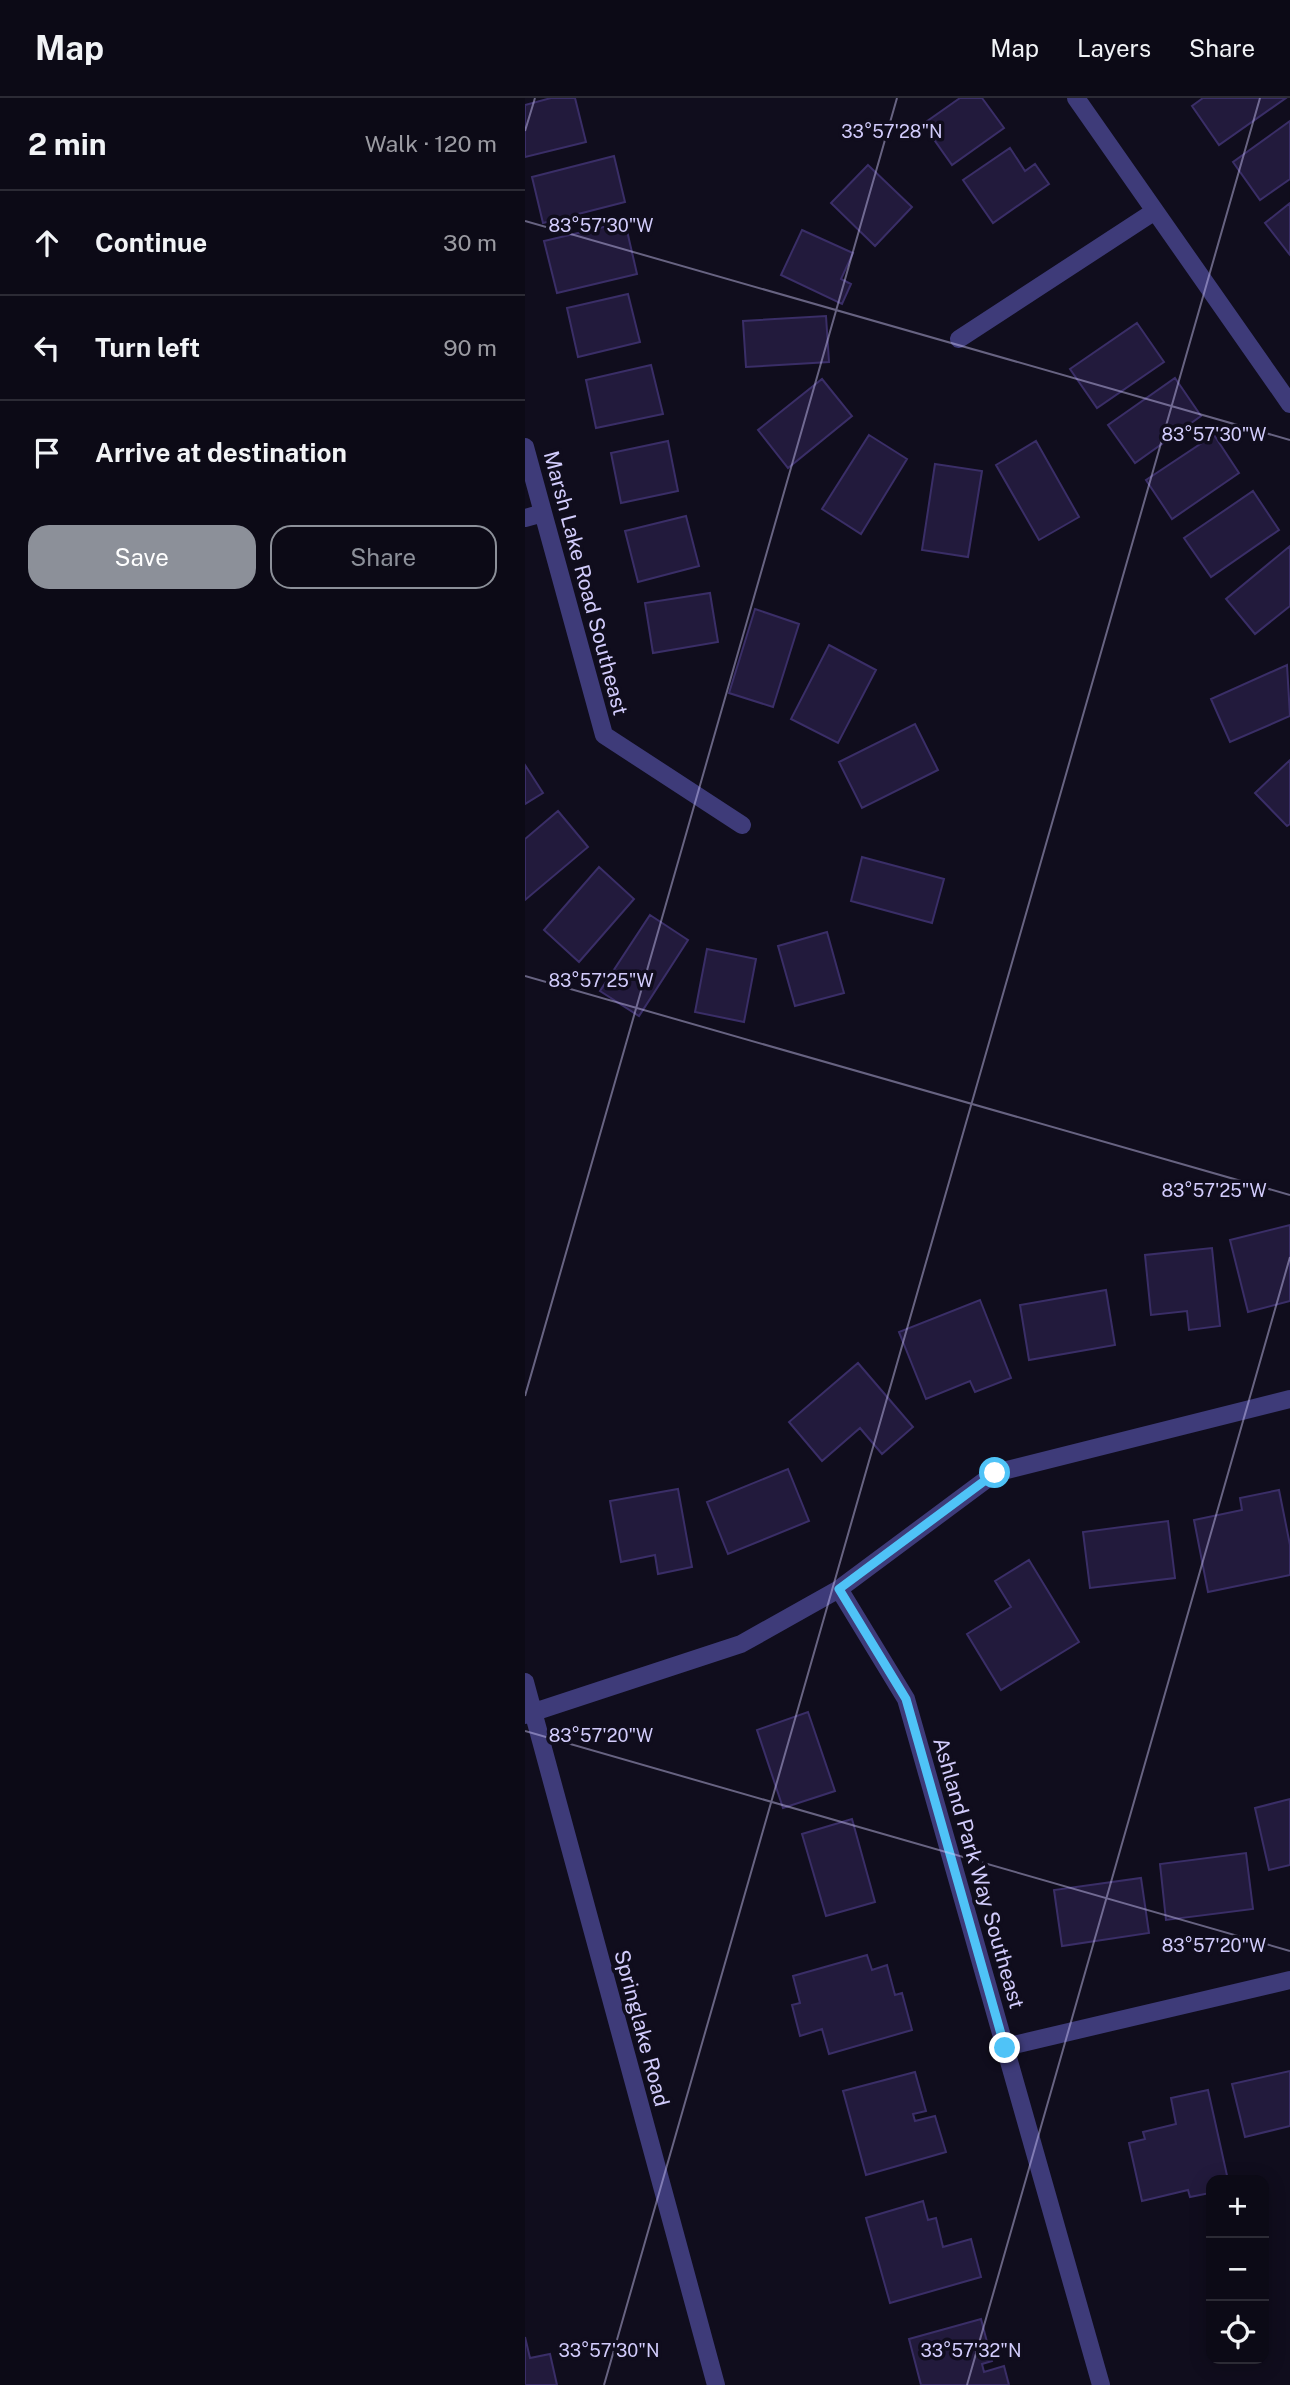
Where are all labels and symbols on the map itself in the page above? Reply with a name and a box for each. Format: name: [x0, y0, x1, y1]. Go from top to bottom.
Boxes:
text: 33°57'28"N: [841, 121, 943, 142]
text: 83°57'30"W: [548, 215, 654, 236]
text: 83°57'30"W: [1161, 424, 1267, 445]
street label: Marsh Lake Road Southeast: [539, 448, 633, 718]
text: 83°57'25"W: [548, 970, 654, 991]
text: 83°57'25"W: [1161, 1180, 1267, 1201]
route start: [979, 1457, 1010, 1488]
text: 83°57'20"W: [549, 1725, 653, 1746]
street label: Ashland Park Way Southeast: [928, 1734, 1030, 2012]
text: 83°57'20"W: [1162, 1935, 1266, 1956]
street label: Springlake Road: [609, 1947, 675, 2109]
route end: [989, 2032, 1020, 2063]
text: 33°57'30"N: [558, 2340, 660, 2361]
text: 33°57'32"N: [921, 2340, 1022, 2361]

